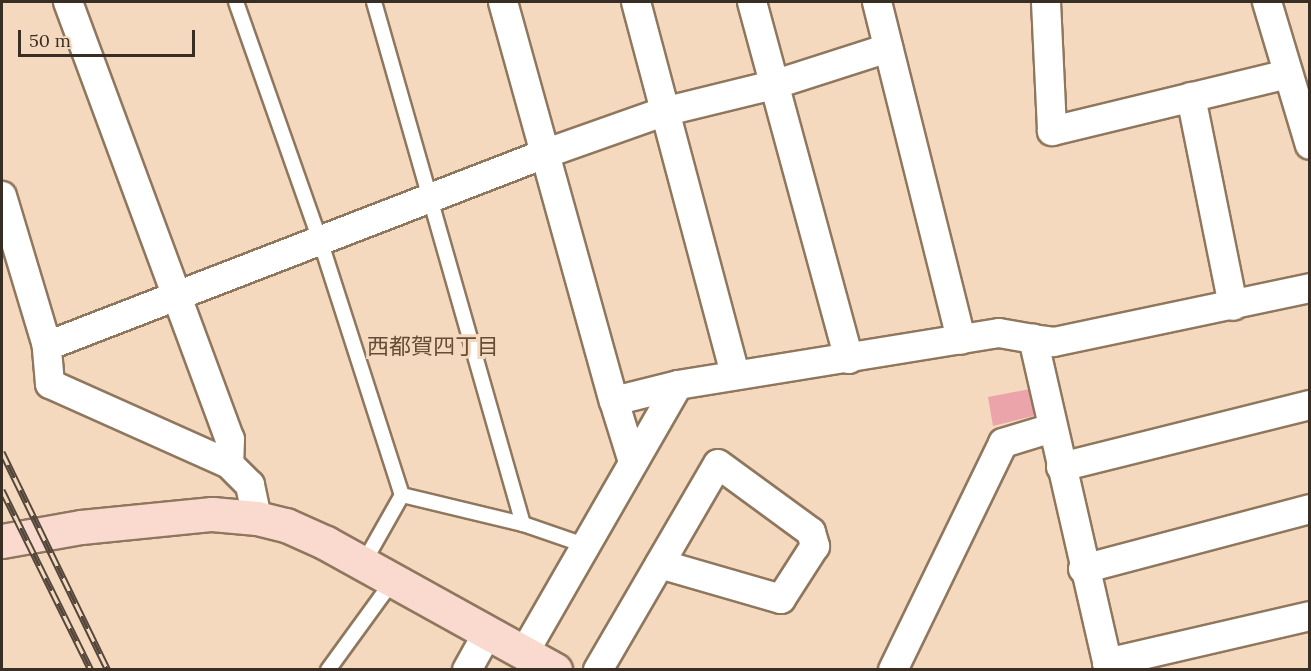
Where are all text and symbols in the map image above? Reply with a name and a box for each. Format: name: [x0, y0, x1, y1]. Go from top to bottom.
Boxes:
scale bar: [21, 18, 198, 56]
text: 50 m: [29, 29, 71, 52]
district label: 西都賀四丁目: [367, 334, 499, 360]

